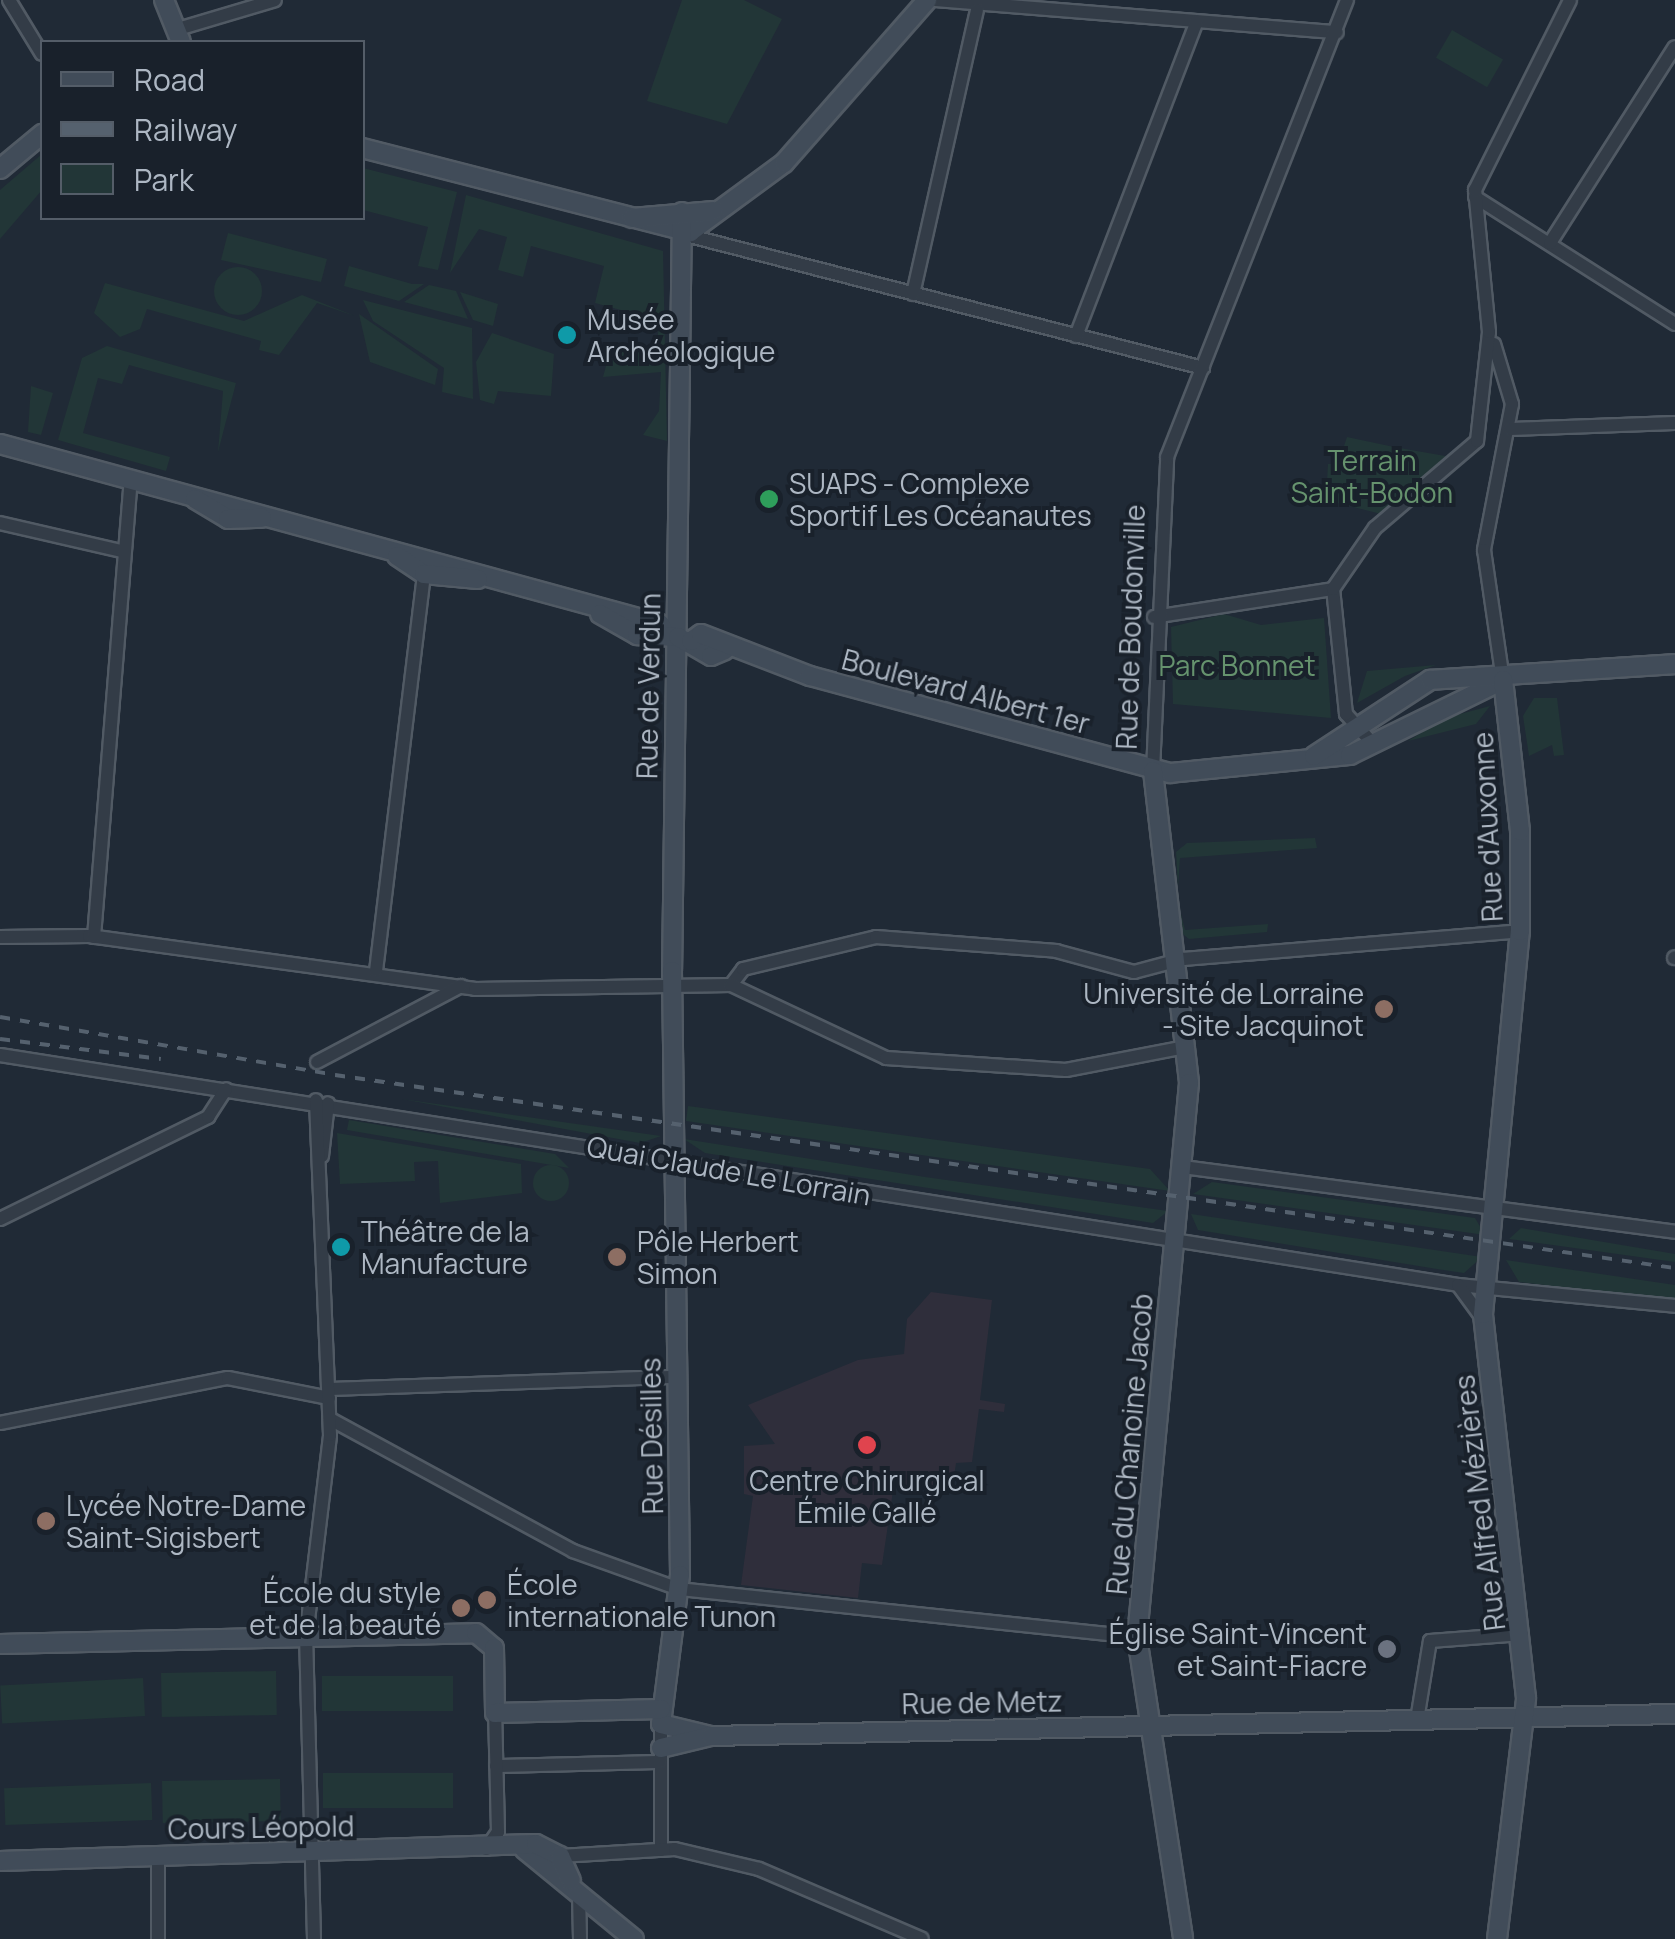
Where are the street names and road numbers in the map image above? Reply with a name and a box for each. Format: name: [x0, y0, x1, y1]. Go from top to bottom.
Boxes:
street label: Rue de Boudonville: [1109, 504, 1151, 750]
street label: Rue de Verdun: [630, 593, 666, 779]
street label: Boulevard Albert 1er: [838, 642, 1094, 740]
street label: Rue d'Auxonne: [1465, 731, 1509, 923]
street label: Quai Claude Le Lorrain: [585, 1129, 873, 1211]
street label: Rue du Chanoine Jacob: [1099, 1292, 1159, 1596]
street label: Rue Désilles: [633, 1357, 669, 1515]
street label: Rue Alfred Mézières: [1447, 1373, 1511, 1633]
street label: Rue de Metz: [901, 1684, 1063, 1720]
street label: Cours Léopold: [167, 1809, 355, 1845]

